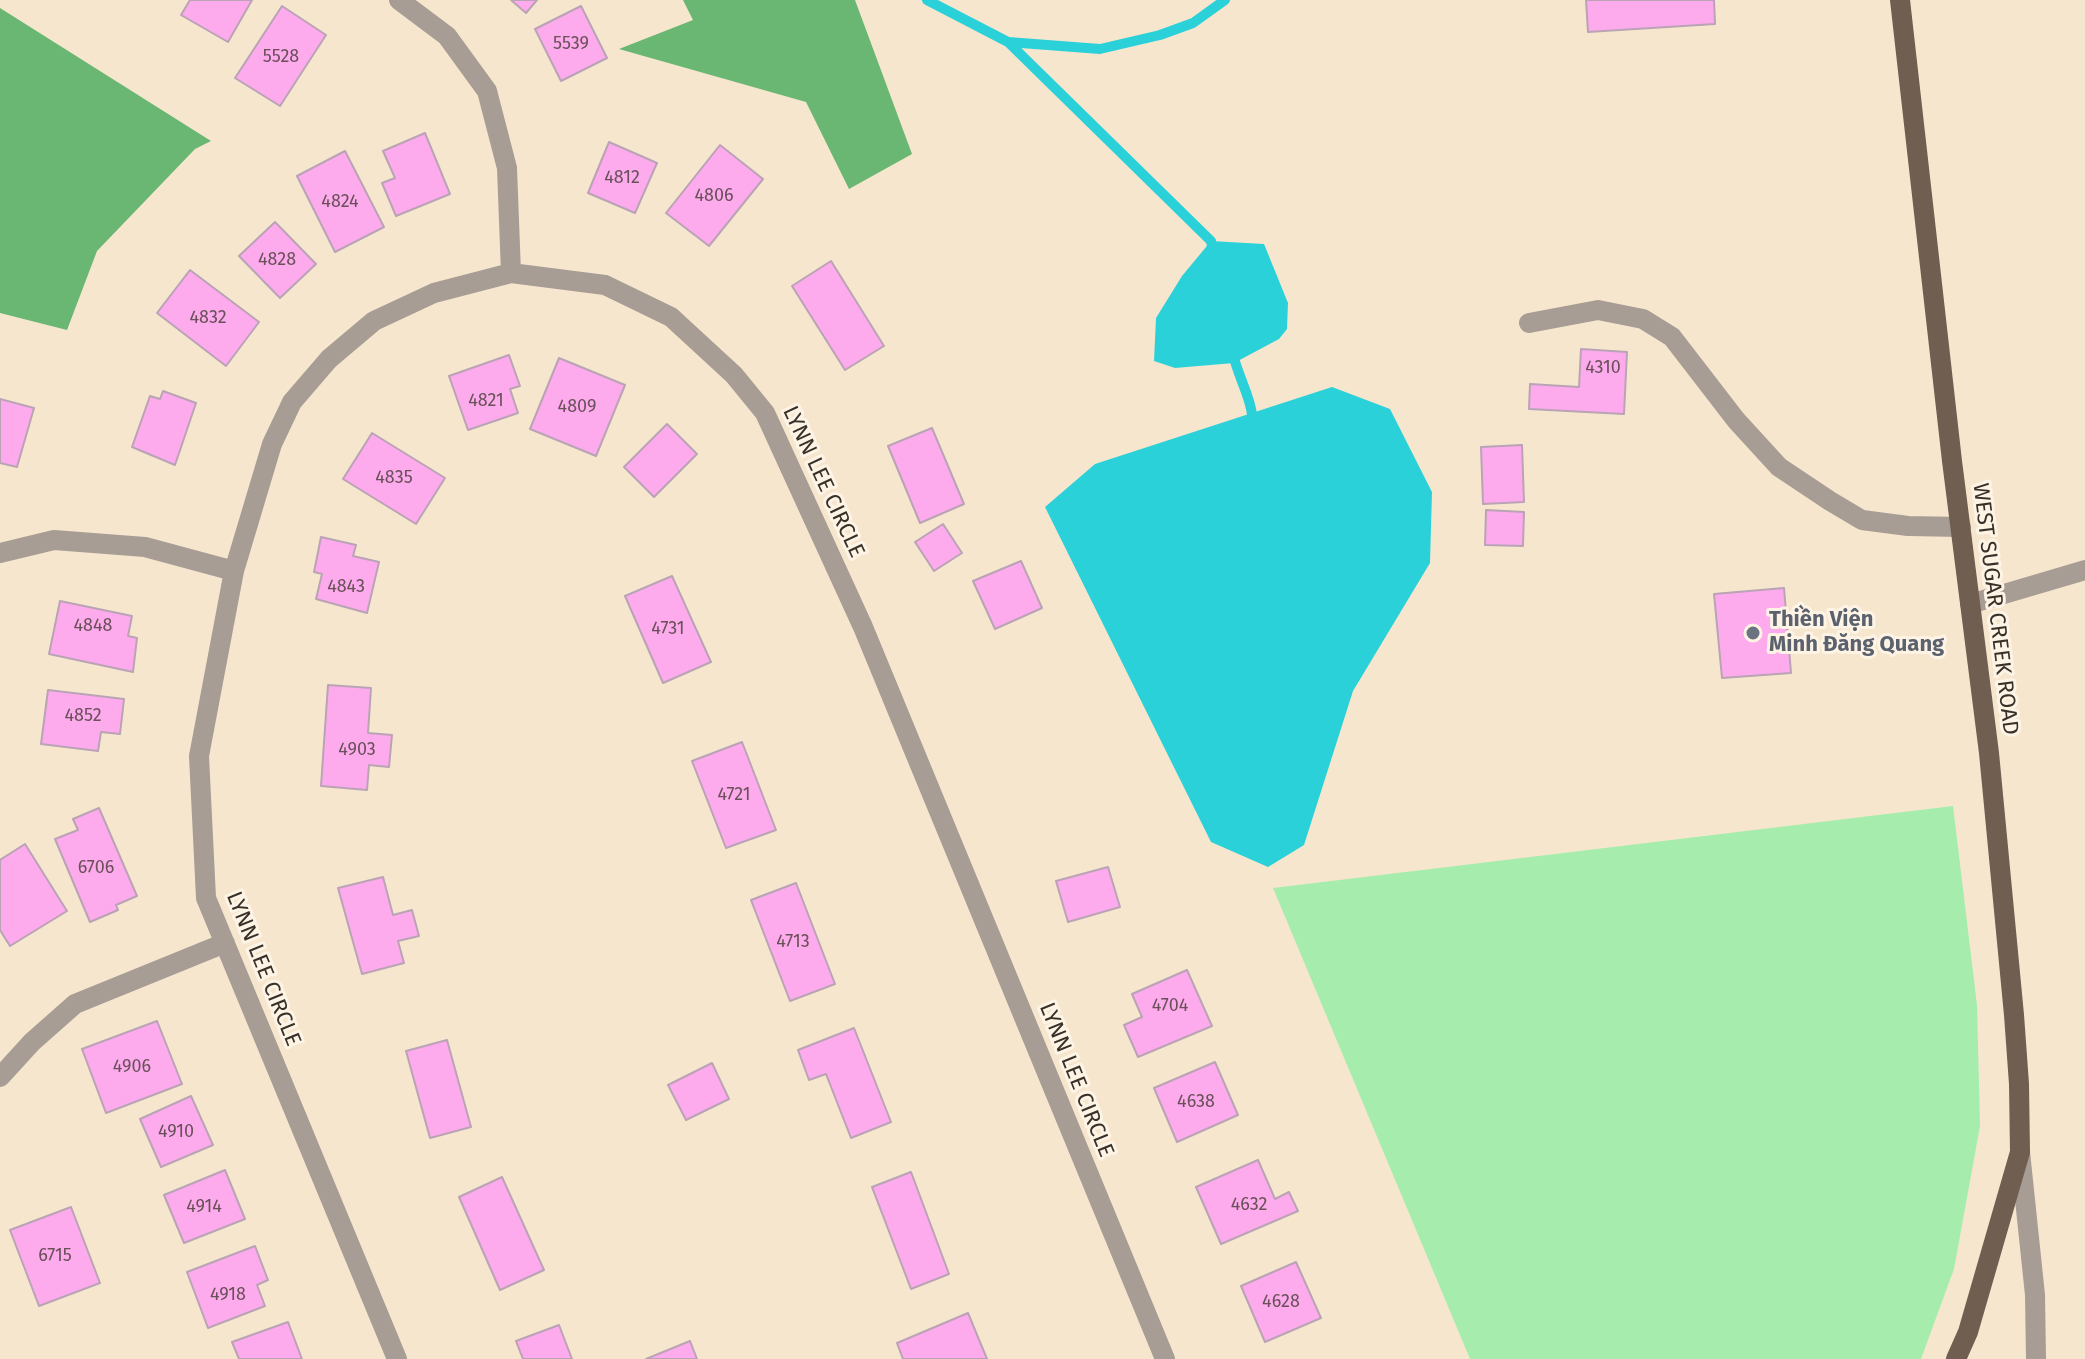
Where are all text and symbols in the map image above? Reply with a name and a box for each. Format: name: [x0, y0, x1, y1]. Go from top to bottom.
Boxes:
house number: 5539: [553, 33, 589, 55]
house number: 5528: [263, 46, 299, 68]
house number: 4812: [604, 167, 640, 189]
house number: 4806: [694, 185, 734, 207]
house number: 4824: [321, 191, 359, 213]
house number: 4828: [258, 249, 296, 271]
house number: 4832: [189, 307, 227, 329]
house number: 4310: [1585, 357, 1621, 379]
house number: 4821: [468, 390, 504, 412]
house number: 4809: [558, 396, 596, 418]
street label: LYNN LEE CIRCLE: [776, 402, 870, 562]
house number: 4835: [375, 467, 413, 489]
street label: WEST SUGAR CREEK ROAD: [1966, 482, 2024, 736]
house number: 4843: [327, 576, 365, 598]
place label: Thiền Viện Minh Đăng Quang: [1769, 607, 1944, 658]
house number: 4848: [74, 615, 112, 637]
house number: 4731: [651, 618, 685, 640]
marker: Thiền Viện Minh Đăng Quang: [1744, 624, 1762, 642]
house number: 4852: [64, 705, 102, 727]
house number: 4903: [338, 739, 376, 761]
house number: 4721: [717, 784, 751, 806]
house number: 6706: [78, 857, 114, 879]
street label: LYNN LEE CIRCLE: [220, 888, 306, 1050]
house number: 4713: [776, 931, 810, 953]
house number: 4704: [1152, 995, 1188, 1017]
street label: LYNN LEE CIRCLE: [1033, 999, 1119, 1161]
house number: 4906: [113, 1056, 151, 1078]
house number: 4638: [1177, 1091, 1215, 1113]
house number: 4910: [158, 1121, 194, 1143]
house number: 4632: [1231, 1194, 1267, 1216]
house number: 4914: [186, 1196, 222, 1218]
house number: 6715: [38, 1245, 72, 1267]
house number: 4918: [210, 1284, 246, 1306]
house number: 4628: [1262, 1291, 1300, 1313]

